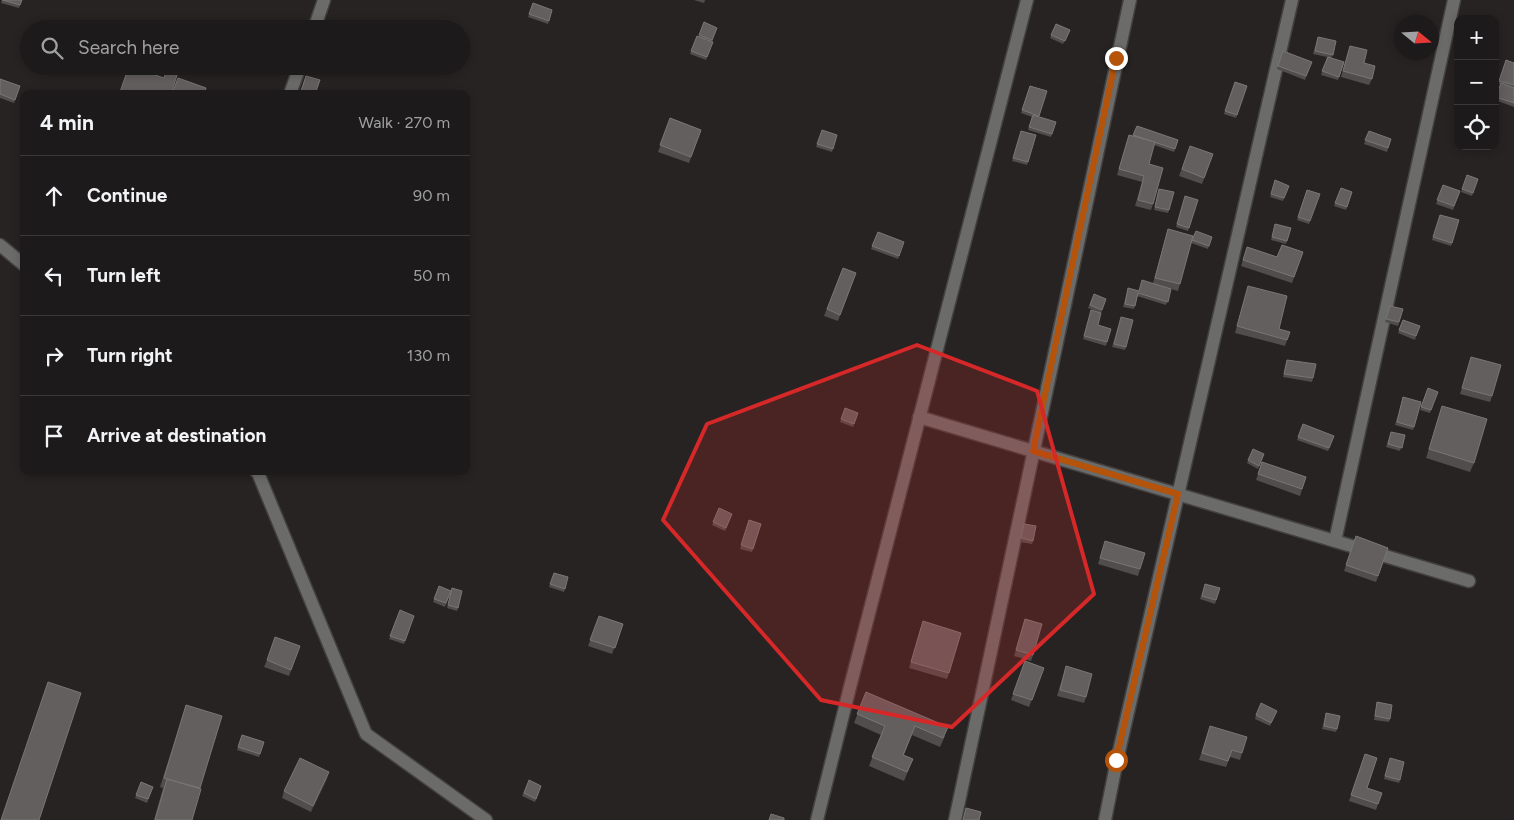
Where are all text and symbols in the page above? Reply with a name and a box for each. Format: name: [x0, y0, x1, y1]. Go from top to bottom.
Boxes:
north arrow: [1394, 15, 1439, 60]
map controls: [1454, 15, 1499, 150]
button: +: [1454, 15, 1499, 60]
search box: [20, 20, 470, 75]
icon: search: [38, 34, 66, 62]
text: Search here: [78, 36, 180, 59]
route end: [1105, 47, 1128, 70]
button: −: [1454, 60, 1499, 105]
button: locate: [1454, 105, 1499, 150]
text: 4 min: [40, 110, 94, 135]
text: Walk · 270 m: [359, 113, 450, 132]
icon: ahead: [40, 182, 68, 210]
text: Continue: [87, 184, 167, 207]
text: 90 m: [413, 186, 450, 205]
icon: left: [40, 262, 68, 290]
text: Turn left: [87, 264, 161, 287]
text: 50 m: [413, 266, 450, 285]
icon: right: [40, 342, 68, 370]
text: Turn right: [87, 344, 173, 367]
text: 130 m: [407, 346, 450, 365]
icon: arrive: [40, 422, 68, 450]
text: Arrive at destination: [87, 424, 266, 447]
route start: [1105, 749, 1128, 772]

